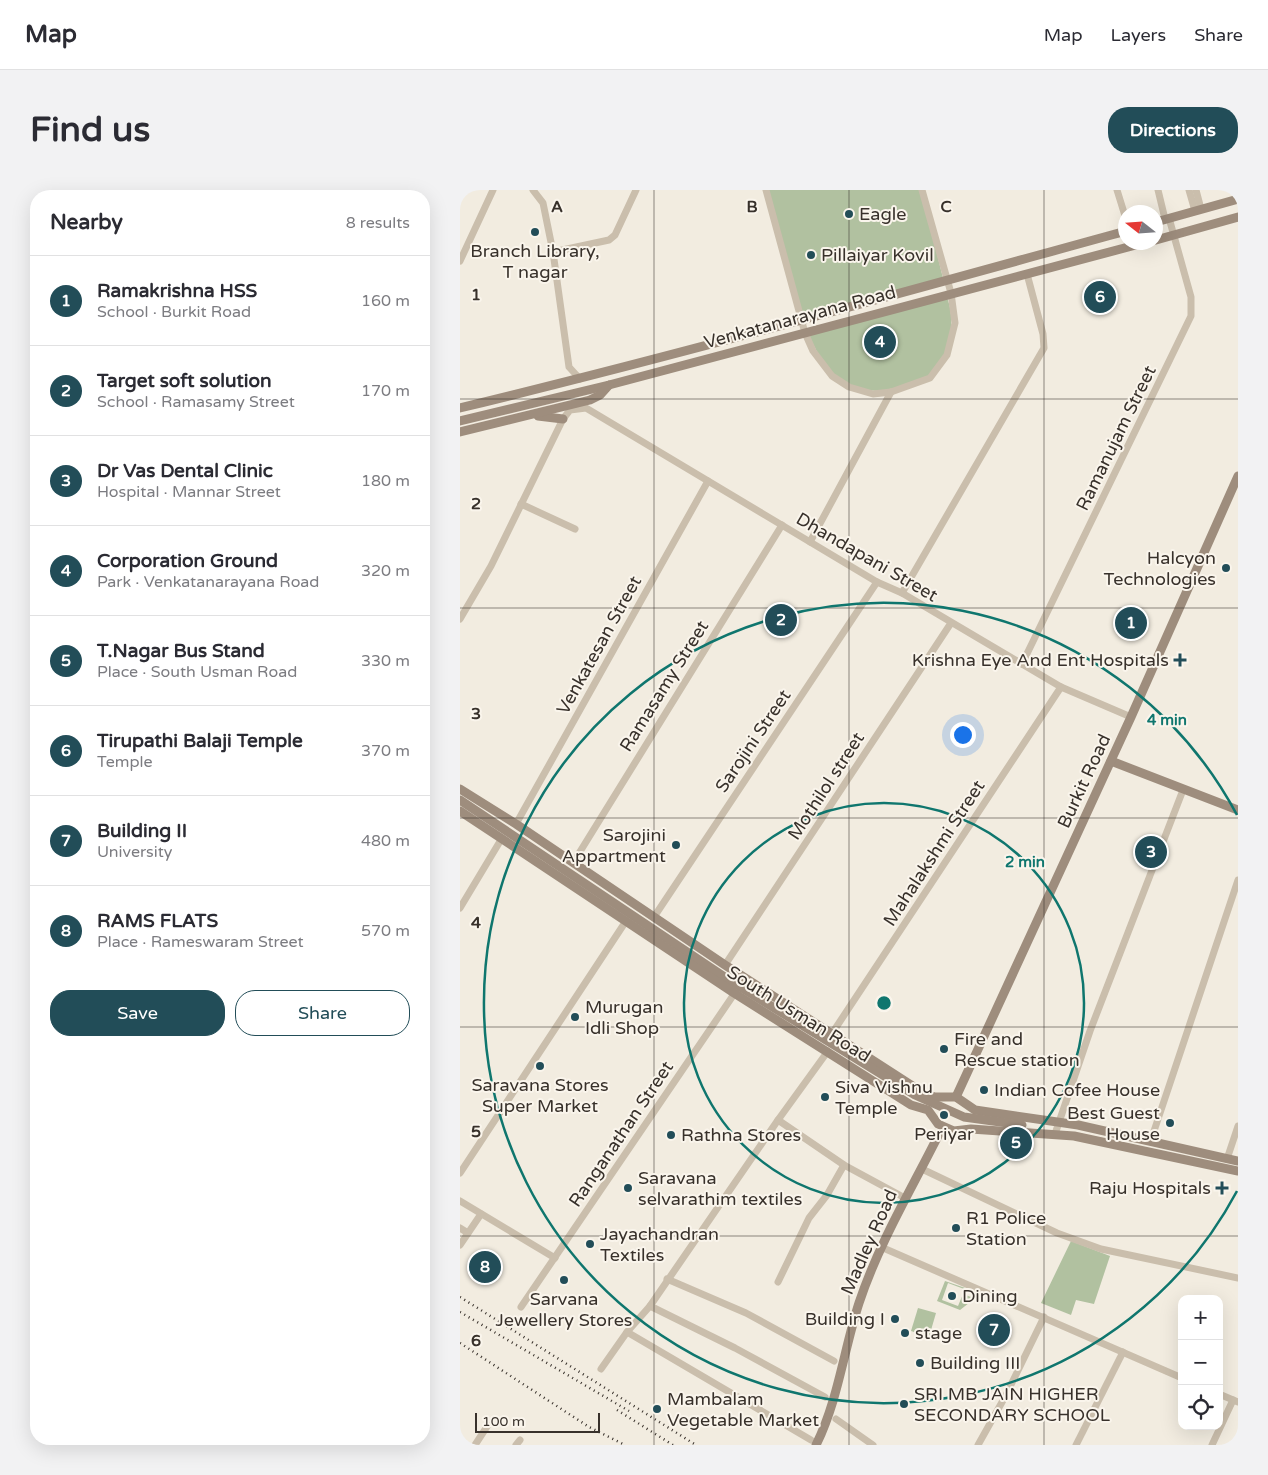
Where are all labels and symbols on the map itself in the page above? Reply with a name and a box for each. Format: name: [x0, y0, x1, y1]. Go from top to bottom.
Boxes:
text: A: [551, 197, 563, 217]
text: B: [746, 197, 758, 217]
text: C: [940, 197, 952, 217]
place label: Eagle: [859, 203, 907, 225]
north arrow: [1118, 205, 1163, 250]
marker: Eagle: [843, 208, 855, 220]
marker: Branch Library, T nagar: [529, 226, 541, 238]
place label: Branch Library, T nagar: [470, 240, 600, 283]
place label: Pillaiyar Kovil: [821, 244, 934, 266]
marker: Pillaiyar Kovil: [805, 249, 817, 261]
pin: 6: [1084, 278, 1116, 316]
street label: Venkatanarayana Road: [702, 281, 898, 353]
text: 1: [471, 285, 481, 305]
pin: 4: [864, 323, 896, 361]
street label: Ramanujam Street: [1071, 362, 1161, 514]
text: 2: [471, 494, 481, 514]
street label: Dhandapani Street: [792, 507, 942, 607]
place label: Halcyon Technologies: [1103, 547, 1216, 590]
marker: Halcyon Technologies: [1220, 562, 1232, 574]
street label: Venkatesan Street: [552, 572, 646, 718]
pin: 2: [765, 601, 797, 639]
pin: 1: [1115, 604, 1147, 642]
street label: Ramasamy Street: [615, 616, 713, 756]
place label: Krishna Eye And Ent Hospitals: [912, 649, 1169, 671]
marker: Krishna Eye And Ent Hospitals: [1173, 653, 1187, 667]
street label: Sarojini Street: [710, 685, 796, 797]
text: 3: [471, 704, 481, 724]
text: 4 min: [1147, 711, 1187, 729]
your location: [950, 722, 976, 748]
street label: Mothilol street: [783, 728, 869, 844]
street label: Burkit Road: [1053, 730, 1115, 832]
street label: Mahalakshmi Street: [879, 776, 989, 930]
place label: Sarojini Appartment: [562, 824, 666, 867]
pin: 3: [1135, 833, 1167, 871]
marker: Sarojini Appartment: [670, 839, 682, 851]
text: 2 min: [1005, 853, 1045, 871]
text: 4: [471, 913, 481, 933]
street label: South Usman Road: [723, 961, 875, 1067]
centre of rings: [875, 994, 893, 1012]
place label: Murugan Idli Shop: [585, 996, 663, 1039]
marker: Murugan Idli Shop: [569, 1011, 581, 1023]
place label: Fire and Rescue station: [954, 1028, 1080, 1071]
marker: Fire and Rescue station: [938, 1043, 950, 1055]
street label: Ranganathan Street: [564, 1057, 678, 1211]
marker: Saravana Stores Super Market: [534, 1060, 546, 1072]
place label: Saravana Stores Super Market: [471, 1074, 609, 1117]
place label: Siva Vishnu Temple: [835, 1076, 933, 1119]
place label: Indian Cofee House: [994, 1079, 1160, 1101]
marker: Indian Cofee House: [978, 1084, 990, 1096]
marker: Siva Vishnu Temple: [819, 1091, 831, 1103]
place label: Best Guest House: [1067, 1102, 1160, 1145]
marker: Periyar: [938, 1109, 950, 1121]
marker: Best Guest House: [1164, 1117, 1176, 1129]
text: 5: [471, 1122, 481, 1142]
place label: Periyar: [914, 1123, 974, 1145]
place label: Rathna Stores: [681, 1124, 801, 1146]
pin: 5: [1000, 1124, 1032, 1162]
marker: Rathna Stores: [665, 1129, 677, 1141]
place label: Saravana selvarathim textiles: [638, 1167, 802, 1210]
place label: Raju Hospitals: [1089, 1177, 1211, 1199]
marker: Raju Hospitals: [1215, 1181, 1229, 1195]
marker: Saravana selvarathim textiles: [622, 1182, 634, 1194]
street label: Madley Road: [836, 1186, 902, 1298]
place label: R1 Police Station: [966, 1207, 1046, 1250]
marker: R1 Police Station: [950, 1222, 962, 1234]
place label: Jayachandran Textiles: [600, 1223, 719, 1266]
marker: Jayachandran Textiles: [584, 1238, 596, 1250]
pin: 8: [469, 1248, 501, 1286]
marker: Sarvana Jewellery Stores: [558, 1274, 570, 1286]
place label: Dining: [962, 1285, 1018, 1307]
place label: Sarvana Jewellery Stores: [495, 1288, 633, 1331]
marker: Dining: [946, 1290, 958, 1302]
place label: Building I: [805, 1308, 885, 1330]
pin: 7: [978, 1311, 1010, 1349]
marker: Building I: [889, 1313, 901, 1325]
place label: stage: [915, 1322, 962, 1344]
marker: stage: [899, 1327, 911, 1339]
text: 6: [471, 1331, 481, 1351]
place label: Building III: [930, 1352, 1021, 1374]
marker: Building III: [914, 1357, 926, 1369]
place label: SRI MB JAIN HIGHER SECONDARY SCHOOL: [914, 1383, 1111, 1426]
place label: Mambalam Vegetable Market: [667, 1388, 819, 1431]
marker: SRI MB JAIN HIGHER SECONDARY SCHOOL: [898, 1398, 910, 1410]
marker: Mambalam Vegetable Market: [651, 1403, 663, 1415]
scale bar: [475, 1410, 600, 1433]

